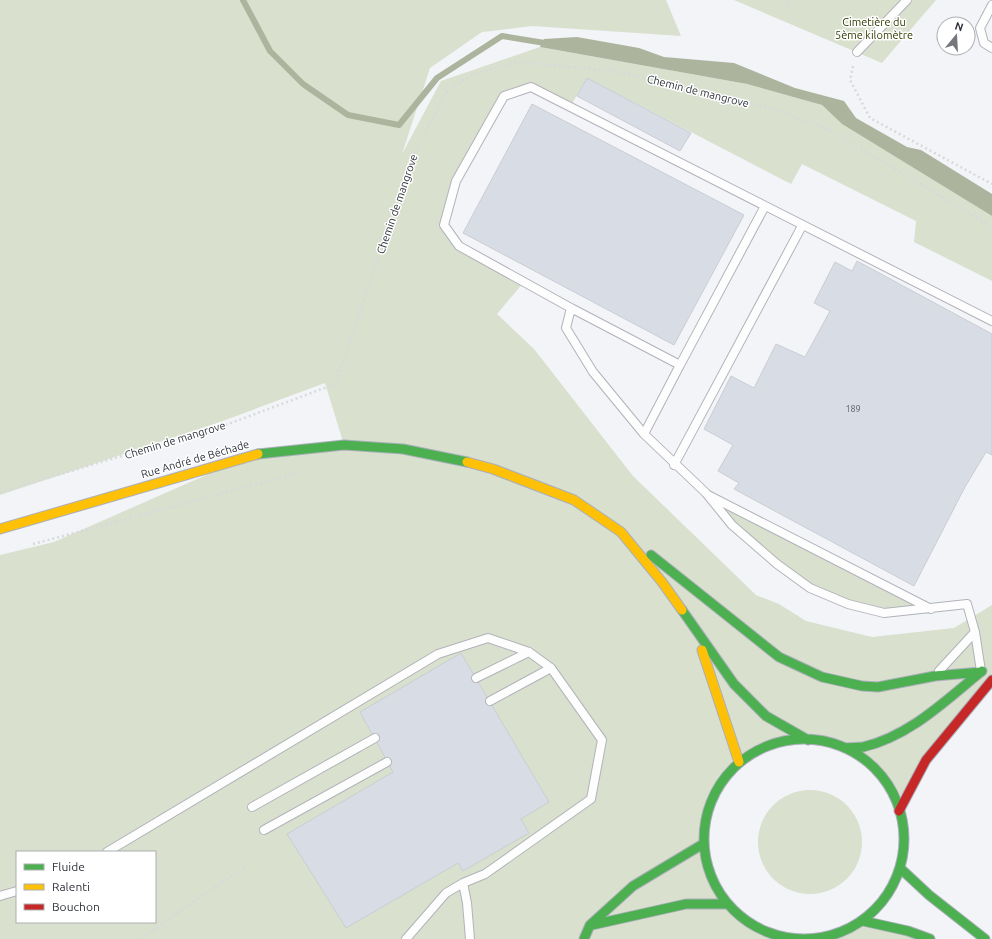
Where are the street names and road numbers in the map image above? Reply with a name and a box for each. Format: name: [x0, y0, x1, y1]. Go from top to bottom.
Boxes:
street label: Chemin de mangrove: [646, 72, 750, 110]
street label: Chemin de mangrove: [374, 152, 420, 256]
street label: Chemin de mangrove: [123, 419, 227, 461]
street label: Rue André de Béchade: [140, 438, 250, 480]

